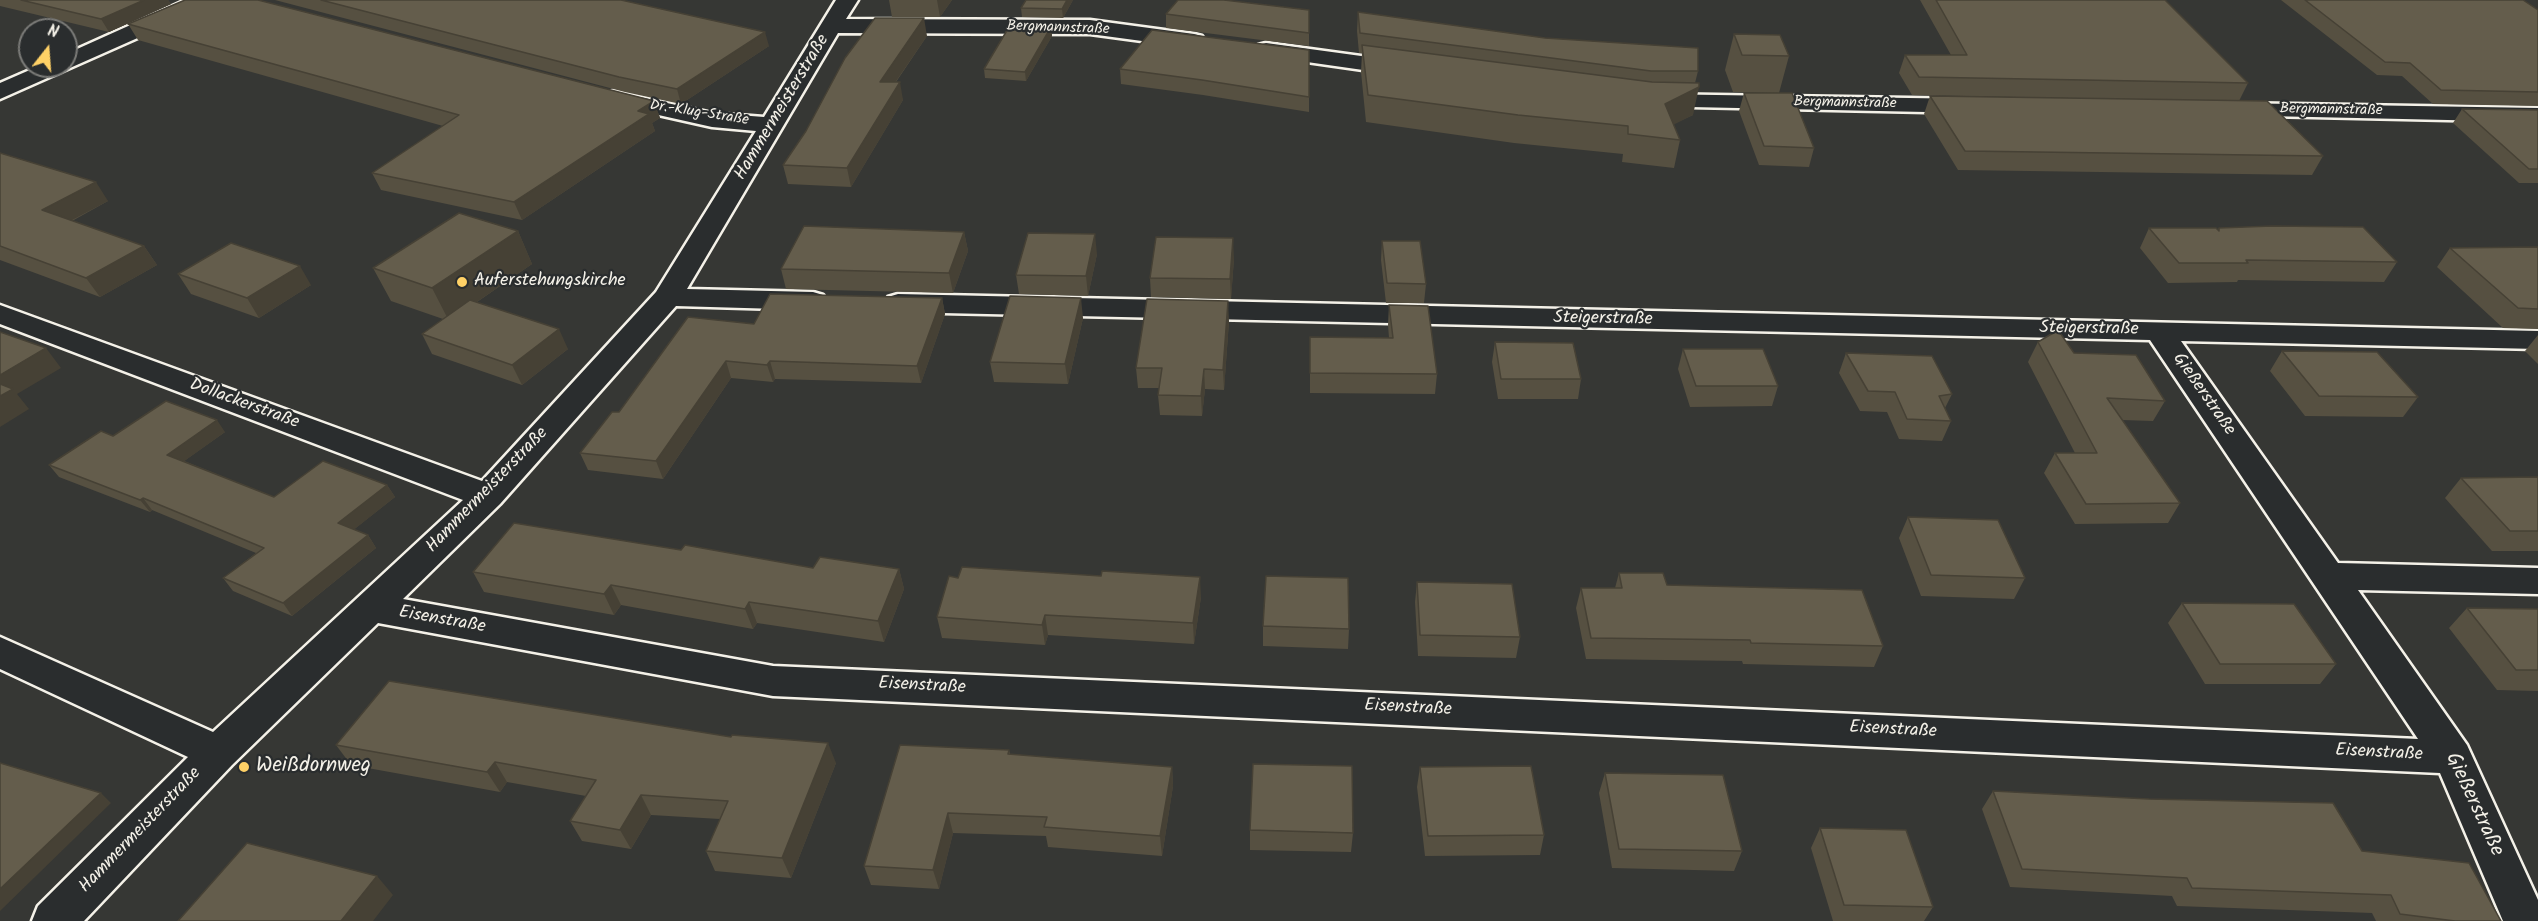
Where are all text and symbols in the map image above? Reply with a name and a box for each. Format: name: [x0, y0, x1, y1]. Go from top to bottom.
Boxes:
north arrow: [18, 18, 78, 78]
street label: Bergmannstraße: [1006, 18, 1110, 40]
text: N: [44, 19, 61, 46]
street label: Hammermeisterstraße: [731, 31, 835, 185]
street label: Bergmannstraße: [1793, 94, 1897, 114]
street label: Dr.-Klug-Straße: [648, 97, 750, 131]
street label: Bergmannstraße: [2279, 101, 2383, 121]
place label: Auferstehungskirche: [474, 271, 626, 293]
marker: Auferstehungskirche: [455, 275, 469, 289]
street label: Steigerstraße: [1553, 308, 1653, 332]
street label: Steigerstraße: [2039, 318, 2139, 342]
street label: Gießerstraße: [2167, 350, 2239, 440]
street label: Dollackerstraße: [186, 375, 302, 435]
street label: Hammermeisterstraße: [422, 424, 554, 558]
street label: Eisenstraße: [397, 603, 487, 639]
street label: Eisenstraße: [878, 674, 966, 700]
street label: Eisenstraße: [1364, 696, 1452, 722]
street label: Eisenstraße: [1849, 718, 1937, 744]
street label: Eisenstraße: [2335, 741, 2423, 767]
street label: Gießerstraße: [2438, 749, 2508, 861]
place label: Weißdornweg: [256, 754, 371, 780]
marker: Weißdornweg: [237, 760, 251, 774]
street label: Hammermeisterstraße: [75, 764, 207, 898]

